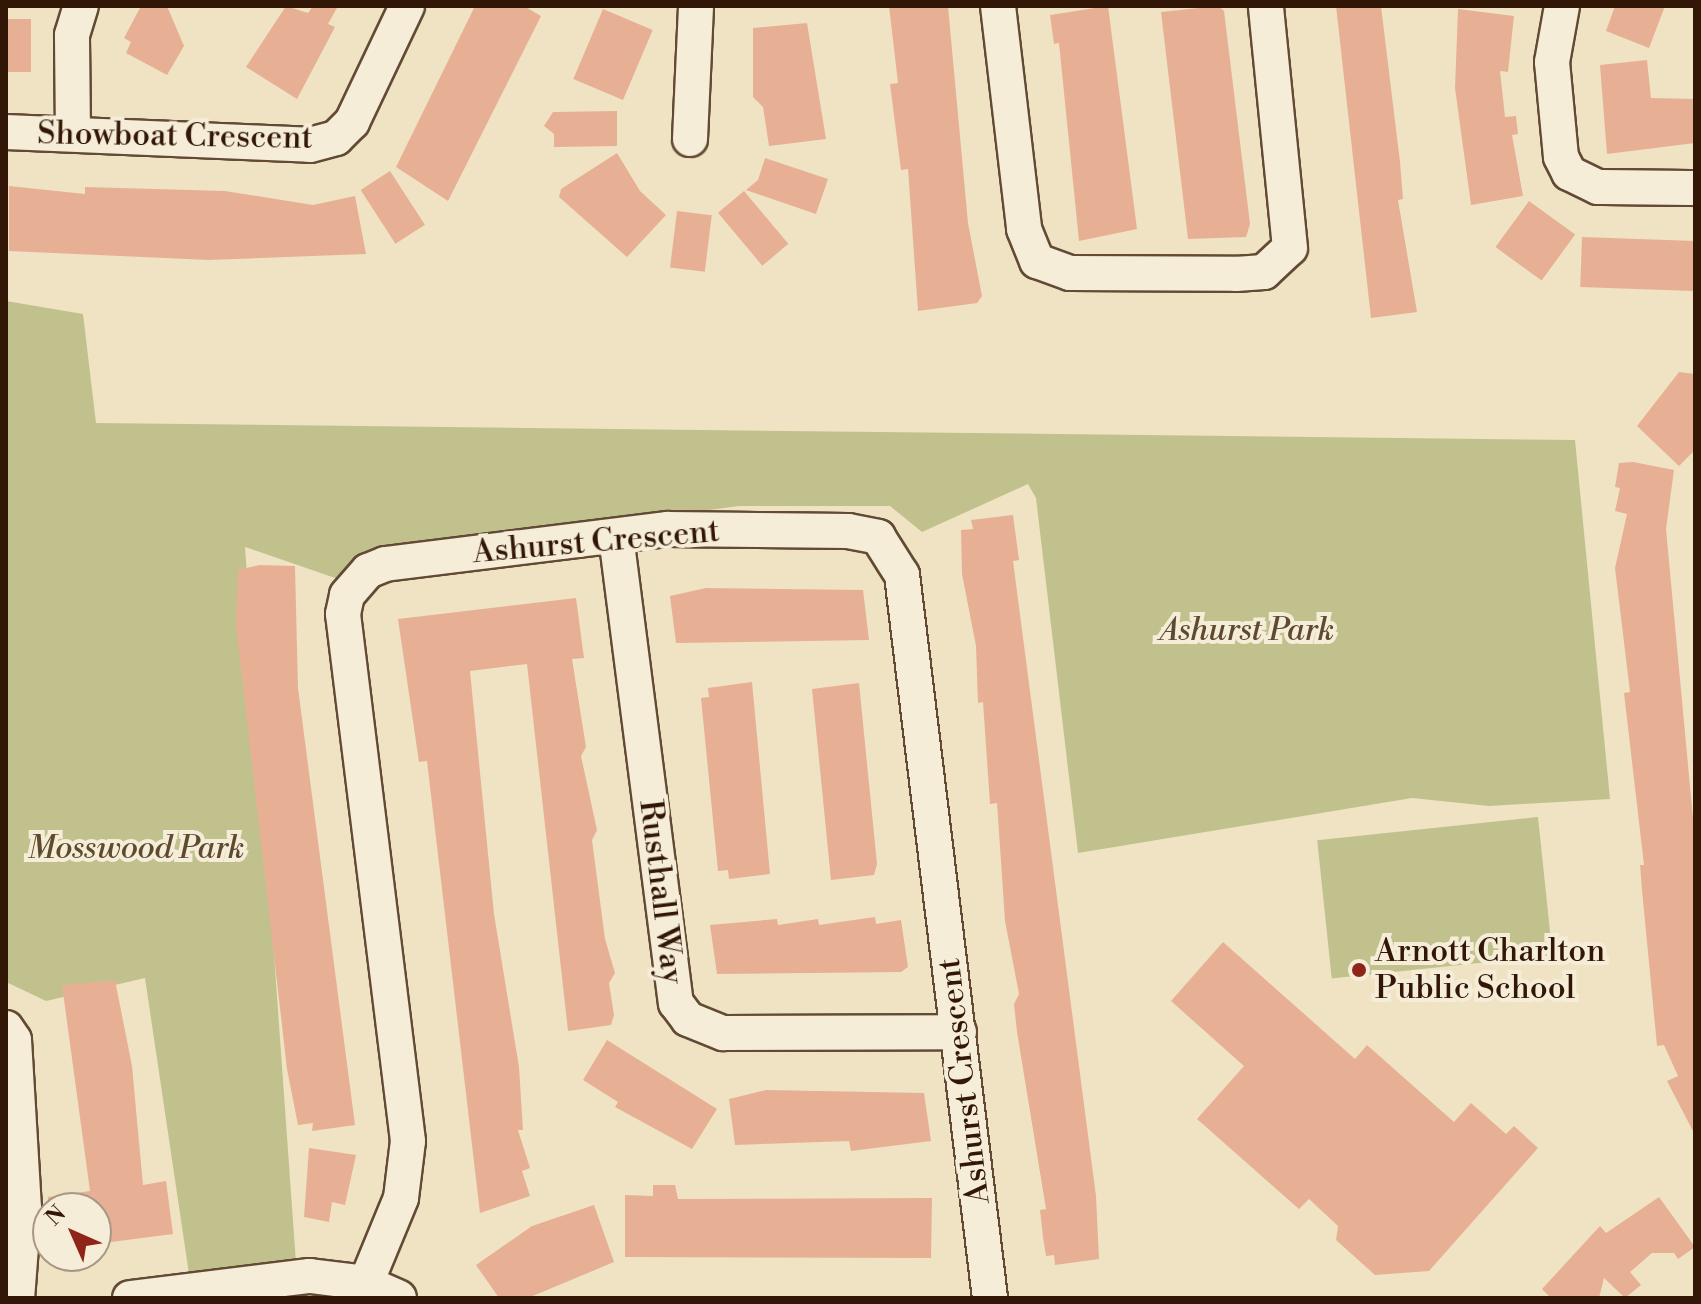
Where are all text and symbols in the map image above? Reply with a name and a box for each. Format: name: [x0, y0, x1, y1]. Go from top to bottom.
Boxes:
street label: Showboat Crescent: [37, 114, 313, 158]
street label: Ashurst Crescent: [471, 512, 721, 572]
park label: Ashurst Park: [1160, 611, 1334, 649]
street label: Rusthall Way: [631, 798, 691, 986]
park label: Mosswood Park: [27, 829, 245, 867]
place label: Arnott Charlton Public School: [1375, 933, 1605, 1008]
street label: Ashurst Crescent: [930, 956, 998, 1206]
marker: Arnott Charlton Public School: [1350, 961, 1368, 979]
north arrow: [32, 1192, 112, 1272]
text: N: [40, 1200, 72, 1232]

